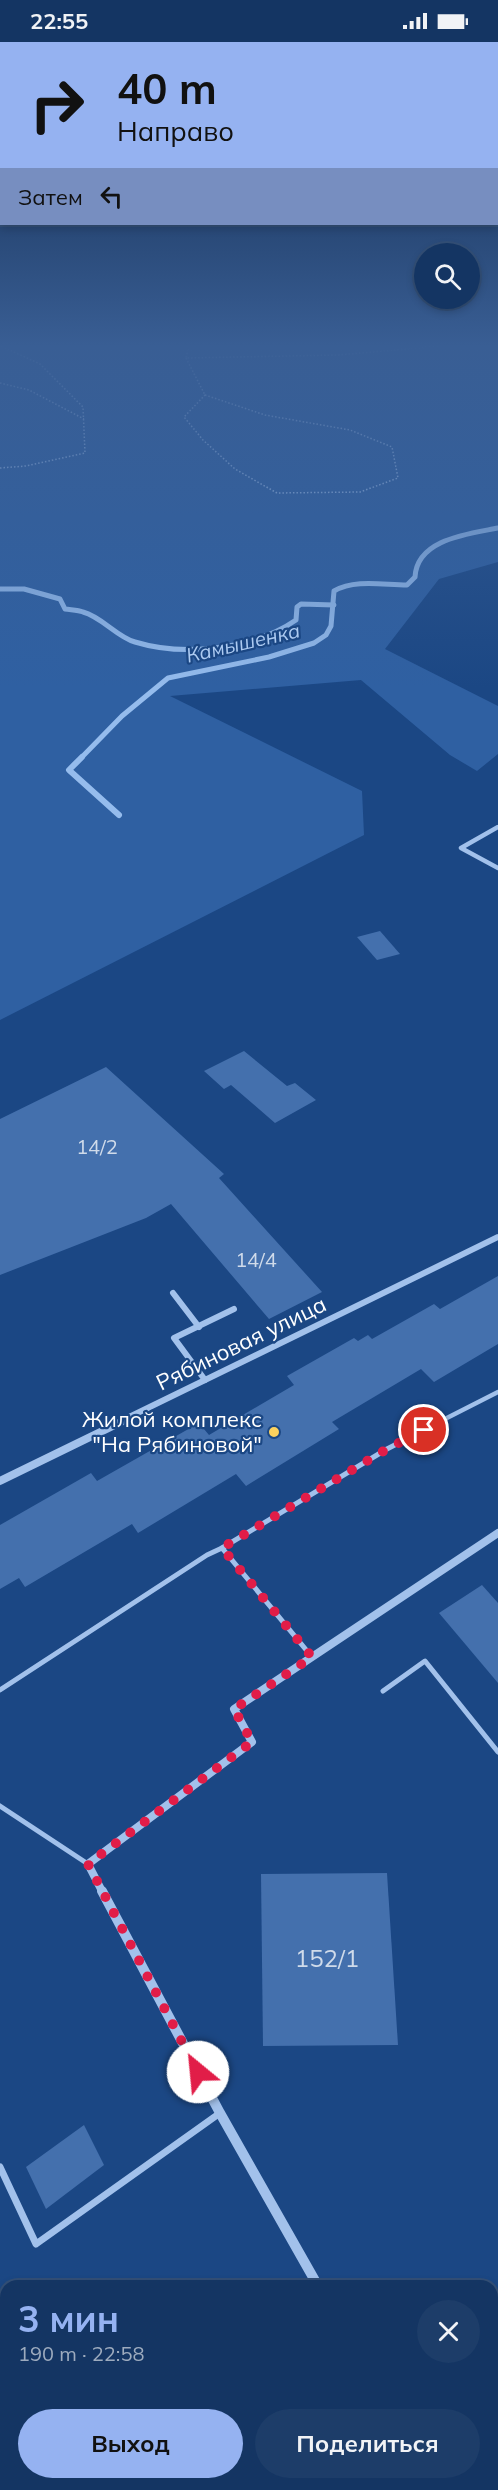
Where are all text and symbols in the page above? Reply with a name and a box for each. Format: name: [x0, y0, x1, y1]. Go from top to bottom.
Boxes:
text: 22:55: [30, 7, 88, 35]
text: 40 m: [117, 62, 217, 115]
icon: right: [18, 66, 96, 144]
text: Направо: [117, 114, 234, 148]
icon: left: [95, 180, 128, 213]
text: Затем: [18, 183, 83, 211]
map controls: [414, 243, 480, 309]
button: search: [414, 243, 480, 309]
water label: Камышенка: [184, 617, 302, 668]
house number: 14/2: [76, 1134, 118, 1159]
house number: 14/4: [235, 1247, 277, 1272]
street label: Рябиновая улица: [151, 1290, 331, 1396]
pin: [398, 1404, 449, 1455]
place label: Жилой комплекс "На Рябиновой": [82, 1405, 262, 1458]
icon: arrive: [407, 1413, 440, 1446]
marker: Жилой комплекс "На Рябиновой": [267, 1425, 281, 1439]
house number: 152/1: [295, 1943, 359, 1973]
position arrow: [166, 2040, 230, 2104]
text: 3 мин: [18, 2296, 119, 2341]
button: close: [417, 2300, 480, 2363]
text: 190 m · 22:58: [18, 2341, 144, 2366]
button: Выход: [18, 2409, 243, 2478]
button: Поделиться: [255, 2409, 480, 2478]

